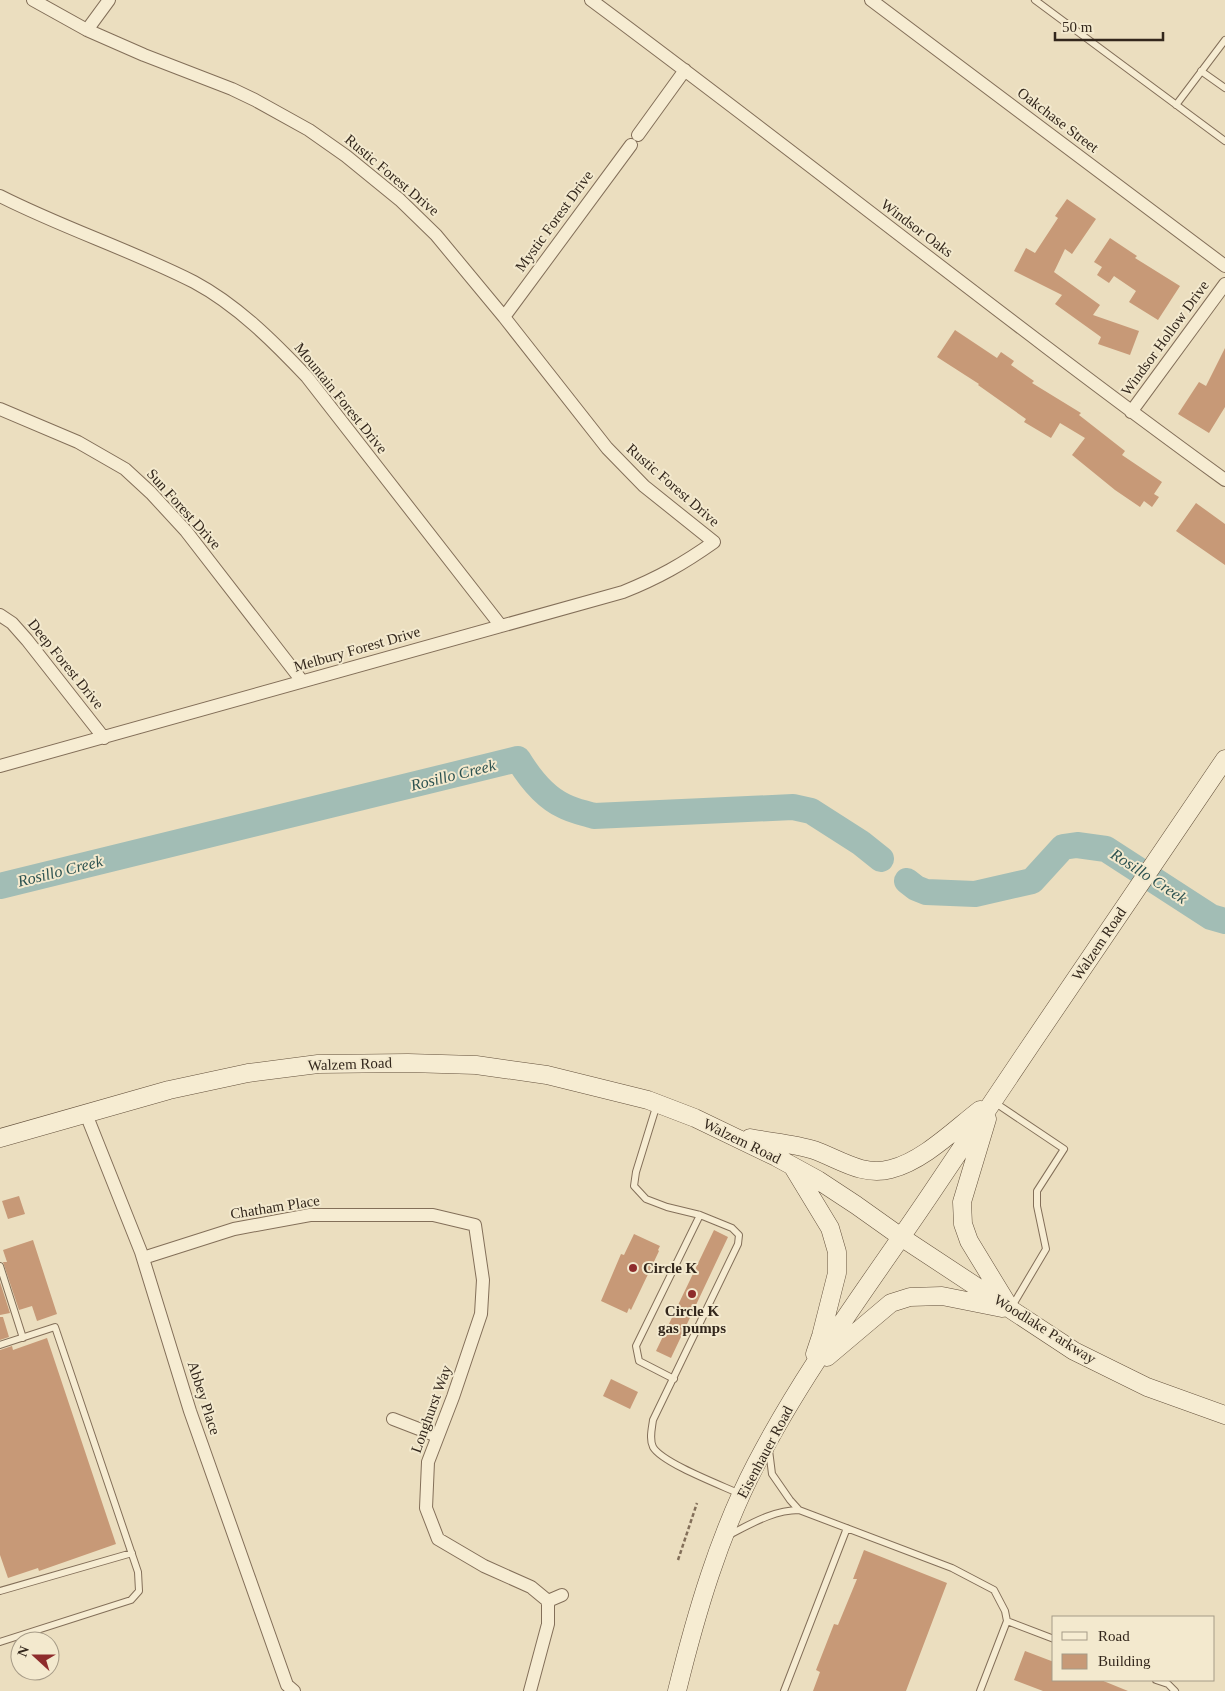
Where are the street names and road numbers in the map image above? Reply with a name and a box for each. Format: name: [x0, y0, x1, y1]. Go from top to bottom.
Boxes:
street label: Oakchase Street: [1014, 84, 1102, 156]
street label: Rustic Forest Drive: [342, 131, 442, 219]
street label: Mystic Forest Drive: [512, 167, 596, 275]
street label: Windsor Oaks: [878, 196, 956, 260]
street label: Windsor Hollow Drive: [1118, 277, 1212, 398]
street label: Mountain Forest Drive: [292, 340, 391, 457]
street label: Rustic Forest Drive: [623, 440, 723, 530]
street label: Sun Forest Drive: [144, 466, 224, 553]
street label: Deep Forest Drive: [25, 616, 107, 712]
street label: Melbury Forest Drive: [292, 623, 422, 675]
street label: Walzem Road: [1069, 904, 1129, 983]
street label: Walzem Road: [308, 1055, 393, 1073]
street label: Walzem Road: [701, 1115, 784, 1167]
street label: Chatham Place: [229, 1192, 321, 1222]
street label: Woodlake Parkway: [991, 1291, 1099, 1367]
street label: Abbey Place: [185, 1359, 223, 1437]
street label: Longhurst Way: [408, 1362, 454, 1455]
street label: Eisenhauer Road: [734, 1403, 796, 1501]

